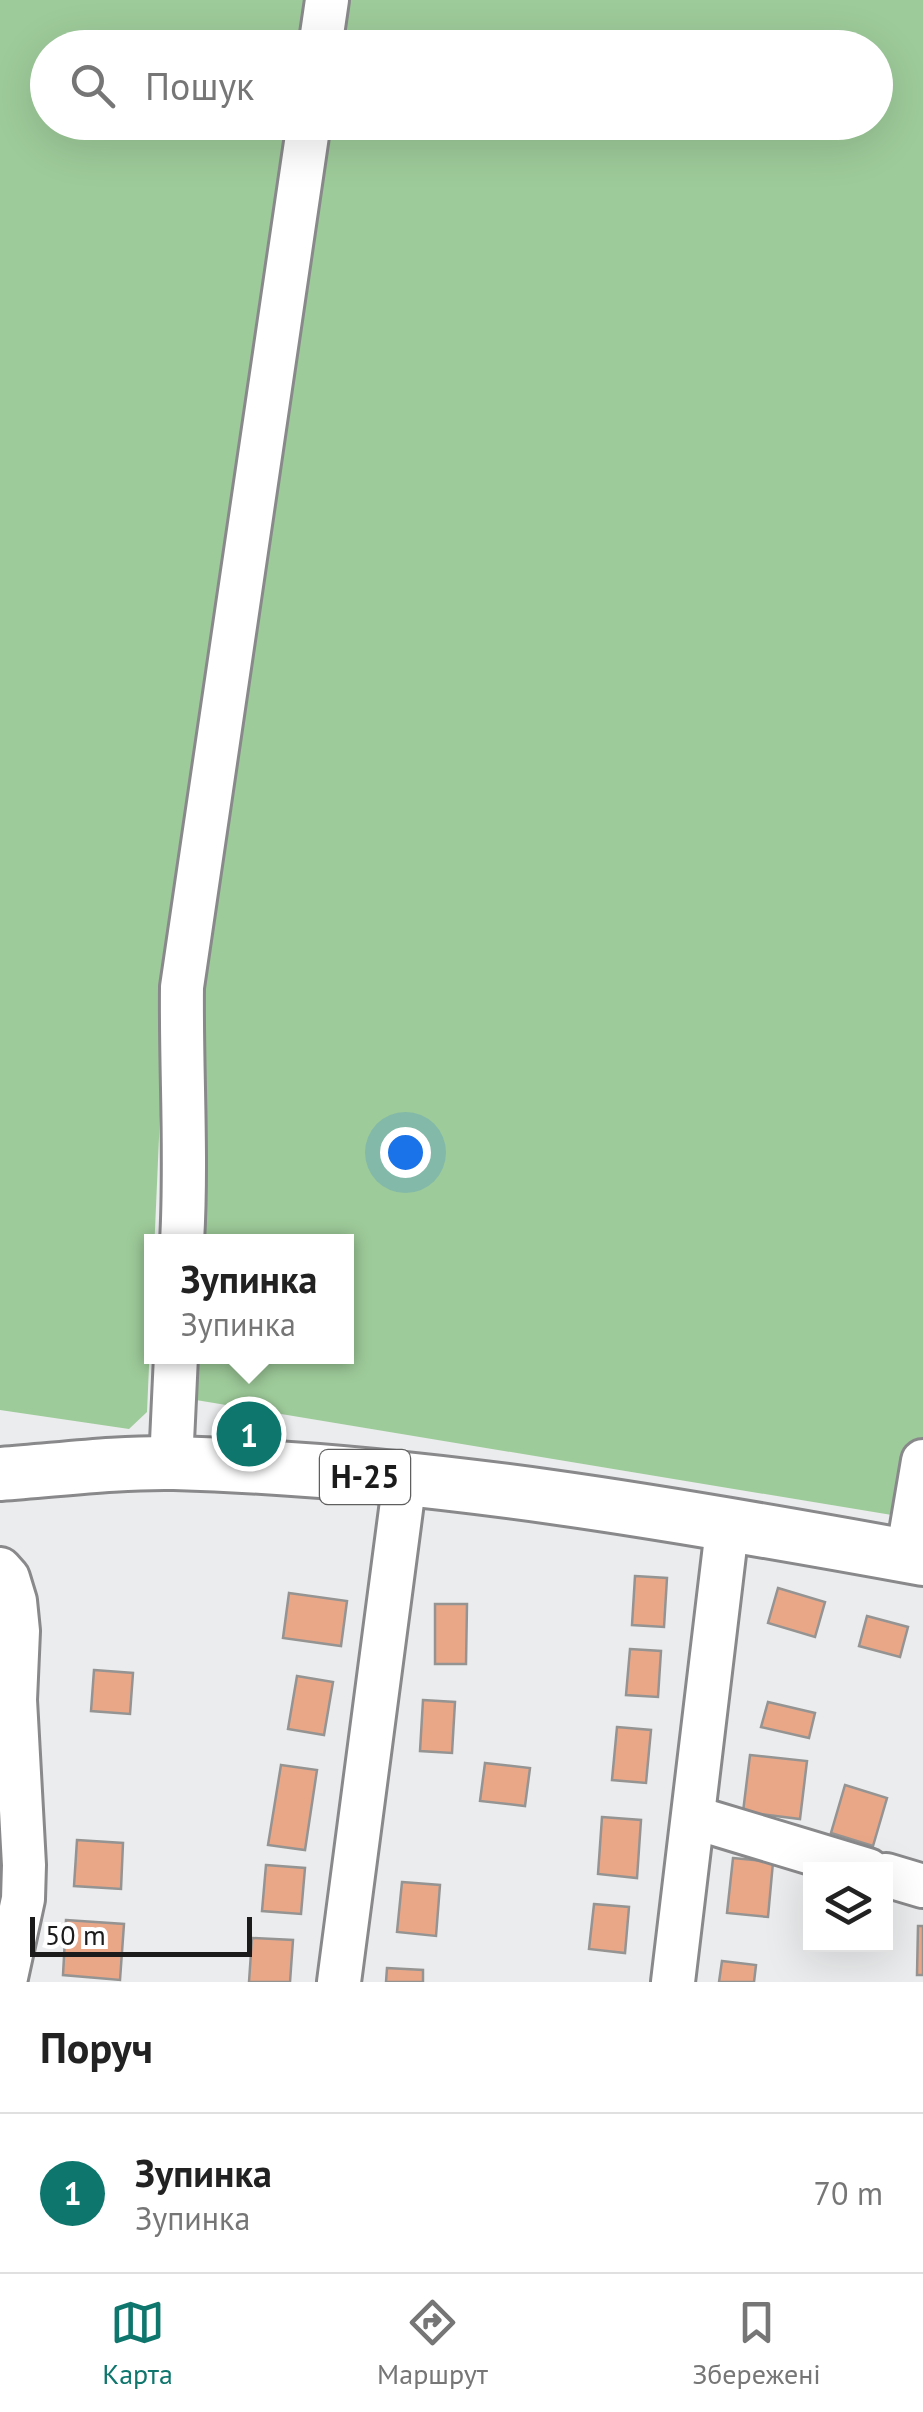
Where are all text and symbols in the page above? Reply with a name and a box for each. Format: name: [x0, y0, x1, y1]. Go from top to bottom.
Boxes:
search box: [30, 30, 893, 140]
icon: search: [65, 58, 120, 113]
text: Пошук: [145, 61, 254, 110]
your location: [380, 1127, 431, 1178]
popup: [144, 1234, 354, 1364]
text: Зупинка: [181, 1254, 317, 1303]
text: Зупинка: [181, 1303, 296, 1345]
pin: 1: [216, 1396, 282, 1472]
road number: Н-25: [320, 1450, 410, 1504]
map controls: [803, 1862, 893, 1952]
button: layers: [803, 1862, 893, 1952]
scale bar: [30, 1912, 252, 1956]
text: 50 m: [45, 1916, 106, 1953]
text: Поруч: [40, 2020, 153, 2075]
text: Зупинка: [135, 2148, 272, 2197]
text: 1: [63, 2172, 82, 2214]
text: 70 m: [814, 2172, 883, 2214]
text: Зупинка: [135, 2197, 250, 2239]
tab: Карта: [102, 2295, 173, 2392]
tab: Маршрут: [377, 2295, 488, 2392]
tab: Збережені: [692, 2295, 821, 2392]

